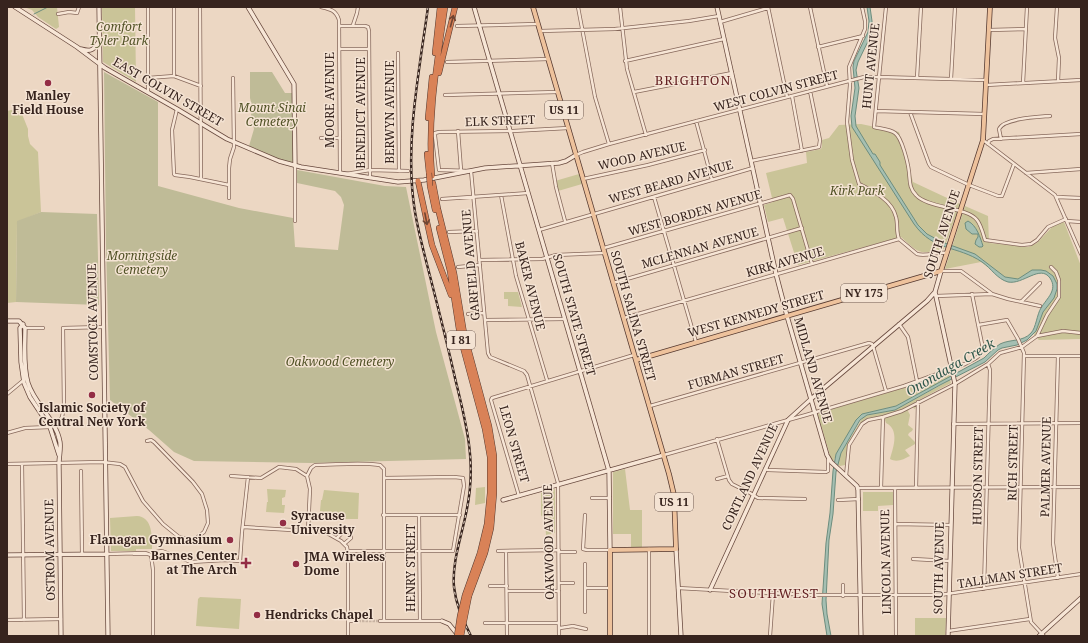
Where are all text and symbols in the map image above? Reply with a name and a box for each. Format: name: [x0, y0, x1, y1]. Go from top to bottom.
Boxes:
one-way arrow: [448, 15, 456, 28]
park label: Comfort Tyler Park: [90, 18, 150, 49]
street label: HUNT AVENUE: [858, 22, 883, 110]
street label: MOORE AVENUE: [321, 52, 338, 148]
street label: EAST COLVIN STREET: [110, 53, 227, 130]
street label: BENEDICT AVENUE: [352, 57, 369, 169]
street label: BERWYN AVENUE: [381, 60, 398, 164]
street label: WEST COLVIN STREET: [712, 66, 841, 115]
district label: BRIGHTON: [655, 71, 731, 89]
marker: Manley Field House: [43, 78, 53, 88]
place label: Manley Field House: [12, 87, 84, 118]
park label: Mount Sinai Cemetery: [237, 99, 306, 130]
road number: US 11: [545, 101, 583, 119]
street label: ELK STREET: [465, 111, 536, 130]
street label: WOOD AVENUE: [596, 137, 688, 174]
street label: WEST BEARD AVENUE: [607, 156, 735, 207]
park label: Kirk Park: [829, 182, 885, 199]
street label: WEST BORDEN AVENUE: [626, 185, 764, 240]
street label: SOUTH AVENUE: [919, 187, 964, 280]
street label: GARFIELD AVENUE: [457, 209, 484, 321]
one-way arrow: [422, 212, 430, 225]
street label: MCLENNAN AVENUE: [639, 223, 760, 272]
street label: BAKER AVENUE: [511, 240, 550, 332]
street label: KIRK AVENUE: [744, 242, 826, 281]
park label: Morningside Cemetery: [106, 247, 177, 278]
street label: SOUTH SALINA STREET: [607, 249, 660, 384]
street label: SOUTH STATE STREET: [549, 252, 600, 379]
street label: COMSTOCK AVENUE: [83, 263, 102, 381]
road number: NY 175: [841, 284, 887, 302]
street label: WEST KENNEDY STREET: [686, 286, 827, 341]
street label: MIDLAND AVENUE: [790, 315, 837, 425]
road number: I 81: [447, 331, 475, 349]
water label: Onondaga Creek: [902, 334, 998, 400]
street label: FURMAN STREET: [686, 349, 787, 393]
park label: Oakwood Cemetery: [286, 353, 394, 370]
marker: Islamic Society of Central New York: [87, 390, 97, 400]
place label: Islamic Society of Central New York: [39, 399, 146, 430]
street label: LEON STREET: [495, 403, 534, 485]
street label: PALMER AVENUE: [1036, 417, 1055, 517]
street label: CORTLAND AVENUE: [717, 420, 782, 533]
street label: RICH STREET: [1003, 424, 1022, 501]
street label: HUDSON STREET: [968, 426, 987, 525]
street label: OAKWOOD AVENUE: [539, 484, 558, 600]
road number: US 11: [655, 493, 693, 511]
street label: OSTROM AVENUE: [40, 499, 59, 601]
place label: Syracuse University: [291, 507, 354, 538]
street label: LINCOLN AVENUE: [876, 509, 895, 615]
marker: Syracuse University: [278, 518, 288, 528]
street label: SOUTH AVENUE: [929, 522, 948, 614]
street label: HENRY STREET: [402, 523, 419, 612]
place label: Flanagan Gymnasium: [90, 531, 222, 548]
marker: Flanagan Gymnasium: [225, 535, 235, 545]
place label: Barnes Center at The Arch: [151, 547, 238, 578]
place label: JMA Wireless Dome: [303, 548, 385, 579]
marker: Barnes Center at The Arch: [240, 557, 252, 569]
marker: JMA Wireless Dome: [291, 559, 301, 569]
street label: TALLMAN STREET: [956, 559, 1064, 592]
district label: SOUTHWEST: [729, 584, 819, 602]
place label: Hendricks Chapel: [265, 606, 374, 623]
marker: Hendricks Chapel: [252, 610, 262, 620]

